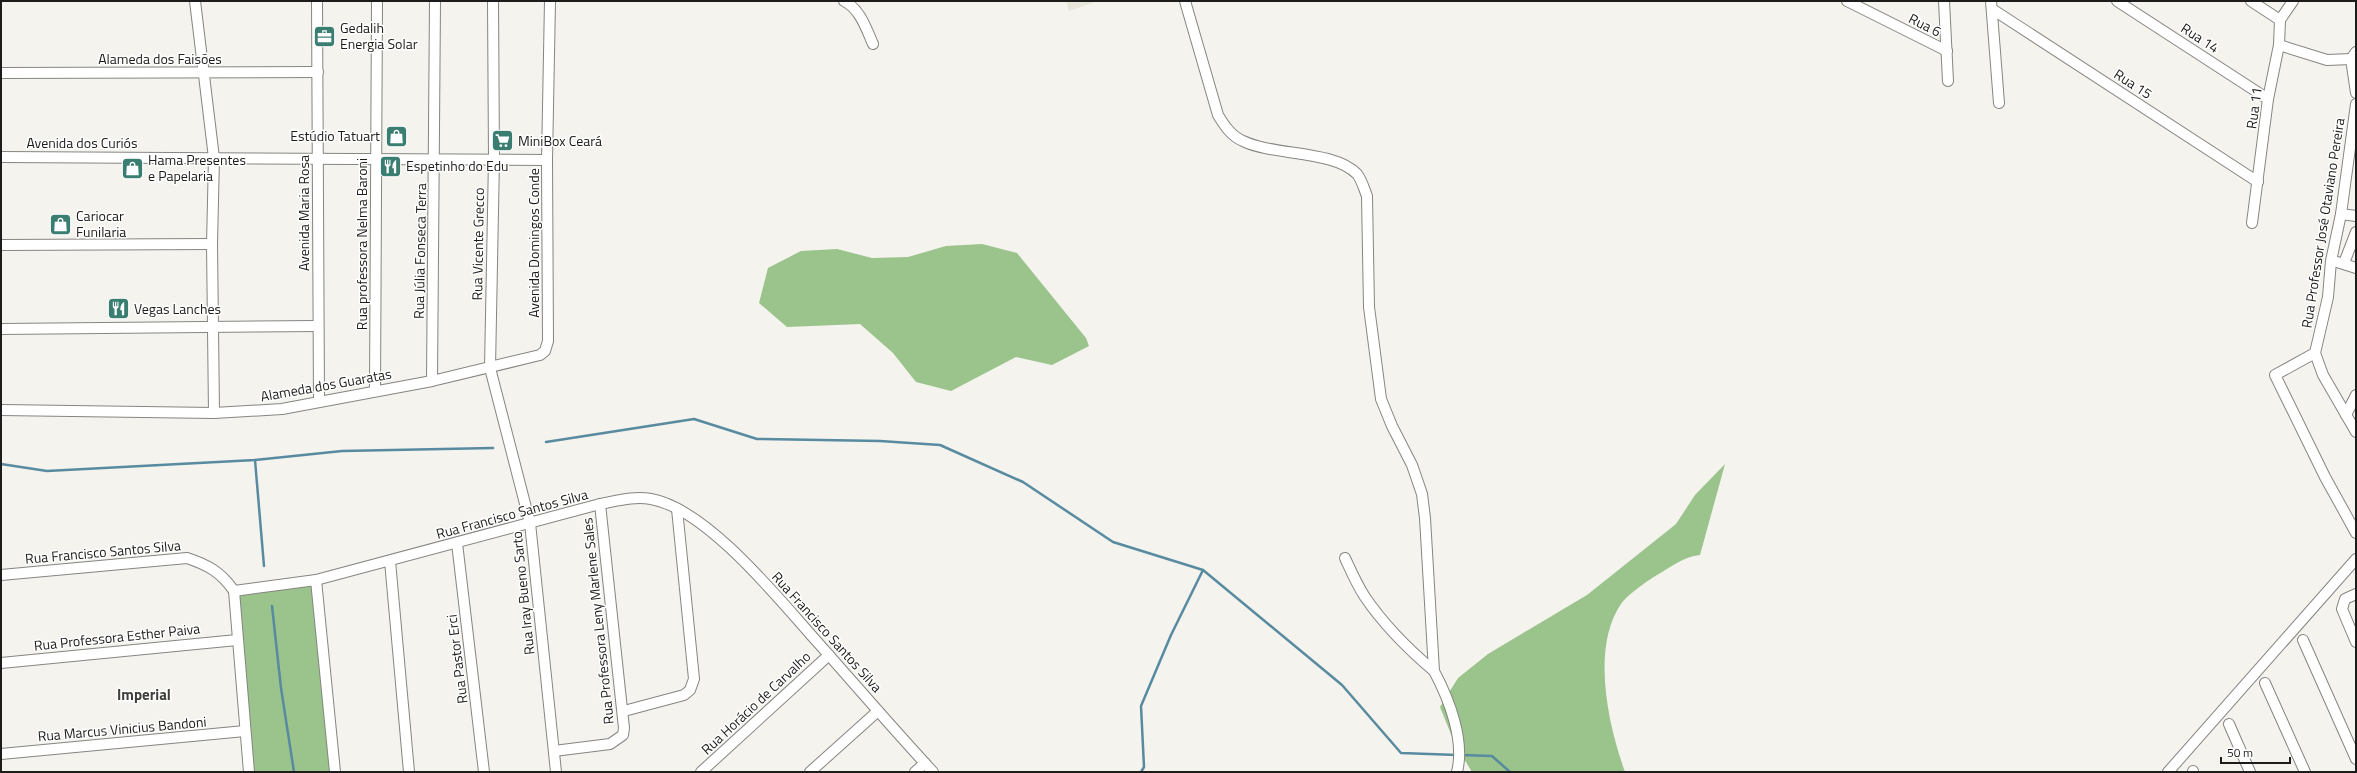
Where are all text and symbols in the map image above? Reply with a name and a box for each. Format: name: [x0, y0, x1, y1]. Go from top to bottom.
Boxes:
street label: Rua 6: [1905, 7, 1945, 42]
place label: Gedalih Energia Solar: [340, 17, 418, 54]
street label: Rua 14: [2177, 17, 2224, 58]
office icon: Gedalih Energia Solar: [312, 23, 338, 49]
street label: Alameda dos Faisões: [98, 48, 222, 69]
street label: Rua 15: [2110, 63, 2157, 104]
street label: Rua 11: [2240, 86, 2267, 130]
street label: Rua Professor José Otaviano Pereira: [2296, 116, 2349, 329]
shop icon: Estúdio Tatuart: [383, 123, 409, 149]
place label: Estúdio Tatuart: [290, 125, 380, 146]
supermarket icon: MiniBox Ceará: [490, 128, 516, 154]
place label: MiniBox Ceará: [518, 130, 602, 151]
street label: Avenida dos Curiós: [27, 132, 137, 153]
place label: Hama Presentes e Papelaria: [148, 149, 246, 186]
restaurant icon: Espetinho do Edu: [378, 153, 404, 179]
shop icon: Hama Presentes e Papelaria: [119, 155, 145, 181]
street label: Avenida Maria Rosa: [293, 155, 314, 271]
place label: Espetinho do Edu: [406, 155, 508, 176]
street label: Rua professora Nelma Baroni: [351, 158, 372, 330]
street label: Avenida Domingos Conde: [523, 168, 544, 318]
street label: Rua Júlia Fonseca Terra: [408, 183, 431, 319]
street label: Rua Vicente Grecco: [466, 187, 489, 301]
place label: Cariocar Funilaria: [76, 205, 126, 242]
shop icon: Cariocar Funilaria: [48, 211, 74, 237]
restaurant icon: Vegas Lanches: [106, 296, 132, 322]
place label: Vegas Lanches: [134, 298, 221, 319]
street label: Alameda dos Guaratas: [259, 363, 393, 406]
street label: Rua Francisco Santos Silva: [434, 483, 590, 544]
street label: Rua Professora Leny Marlene Sales: [576, 517, 619, 725]
street label: Rua Iray Bueno Sarto: [506, 530, 539, 656]
street label: Rua Francisco Santos Silva: [24, 534, 182, 569]
street label: Rua Francisco Santos Silva: [767, 567, 887, 697]
street label: Rua Pastor Erci: [441, 613, 472, 705]
street label: Rua Professora Esther Paiva: [33, 617, 201, 656]
street label: Rua Horácio de Carvalho: [696, 646, 815, 759]
district label: Imperial: [117, 683, 171, 706]
street label: Rua Marcus Vinicius Bandoni: [37, 711, 207, 746]
scale bar: [2221, 739, 2290, 765]
text: 50 m: [2227, 743, 2253, 762]

